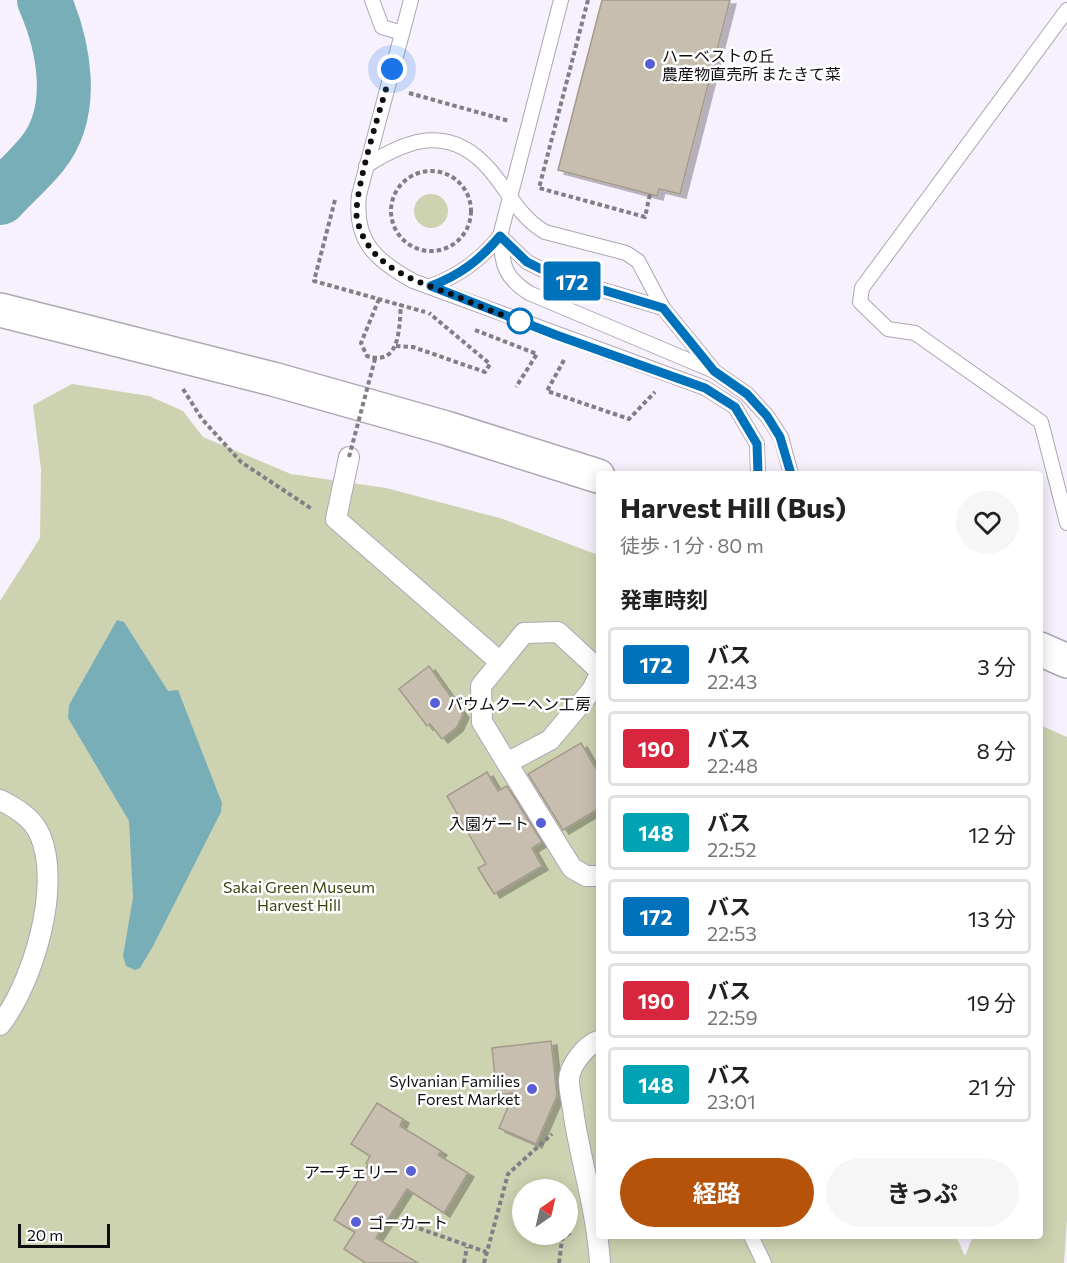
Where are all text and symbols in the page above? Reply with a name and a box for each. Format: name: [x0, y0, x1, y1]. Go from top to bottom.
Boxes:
place label: ハーベストの丘 農産物直売所 またきて菜: [662, 46, 841, 83]
your location: [377, 54, 407, 84]
marker: ハーベストの丘 農産物直売所 またきて菜: [643, 57, 657, 71]
line badge: 172: [538, 262, 606, 300]
text: 172: [556, 269, 589, 294]
unlabelled marker: [507, 308, 533, 334]
text: Harvest Hill (Bus): [620, 490, 846, 524]
button: heart: [956, 491, 1019, 554]
text: 徒歩 · 1 分 · 80 m: [620, 533, 764, 557]
text: 発車時刻: [620, 586, 708, 613]
text: バス: [707, 641, 751, 668]
text: 172: [640, 652, 673, 677]
text: 3 分: [977, 653, 1016, 680]
text: 22:43: [707, 669, 757, 693]
place label: バウムクーヘン工房: [447, 694, 591, 713]
marker: バウムクーヘン工房: [428, 696, 442, 710]
text: バス: [707, 725, 751, 752]
text: 190: [638, 736, 674, 761]
text: 8 分: [976, 737, 1016, 764]
text: 22:48: [707, 753, 758, 777]
text: バス: [707, 809, 751, 836]
place label: 入園ゲート: [449, 814, 529, 833]
marker: 入園ゲート: [534, 816, 548, 830]
text: 148: [638, 820, 674, 845]
text: 12 分: [968, 821, 1016, 848]
text: 22:52: [707, 837, 756, 861]
park label: Sakai Green Museum Harvest Hill: [223, 877, 375, 914]
text: バス: [707, 893, 751, 920]
text: 172: [640, 904, 673, 929]
text: 13 分: [968, 905, 1016, 932]
text: 22:53: [707, 921, 757, 945]
text: バス: [707, 977, 751, 1004]
text: 190: [638, 988, 674, 1013]
text: 19 分: [967, 989, 1016, 1016]
text: 22:59: [707, 1005, 758, 1029]
text: バス: [707, 1061, 751, 1088]
place label: Sylvanian Families Forest Market: [389, 1071, 520, 1108]
text: 148: [638, 1072, 674, 1097]
text: 21 分: [968, 1073, 1016, 1100]
marker: Sylvanian Families Forest Market: [525, 1082, 539, 1096]
text: 23:01: [707, 1089, 756, 1113]
button: 経路: [620, 1158, 814, 1227]
button: きっぷ: [826, 1158, 1019, 1227]
place label: アーチェリー: [304, 1162, 399, 1181]
marker: アーチェリー: [404, 1164, 418, 1178]
north arrow: [512, 1179, 578, 1245]
map controls: [512, 1179, 578, 1245]
place label: ゴーカート: [368, 1213, 448, 1232]
marker: ゴーカート: [349, 1215, 363, 1229]
scale bar: [18, 1221, 110, 1248]
text: 20 m: [27, 1225, 63, 1244]

